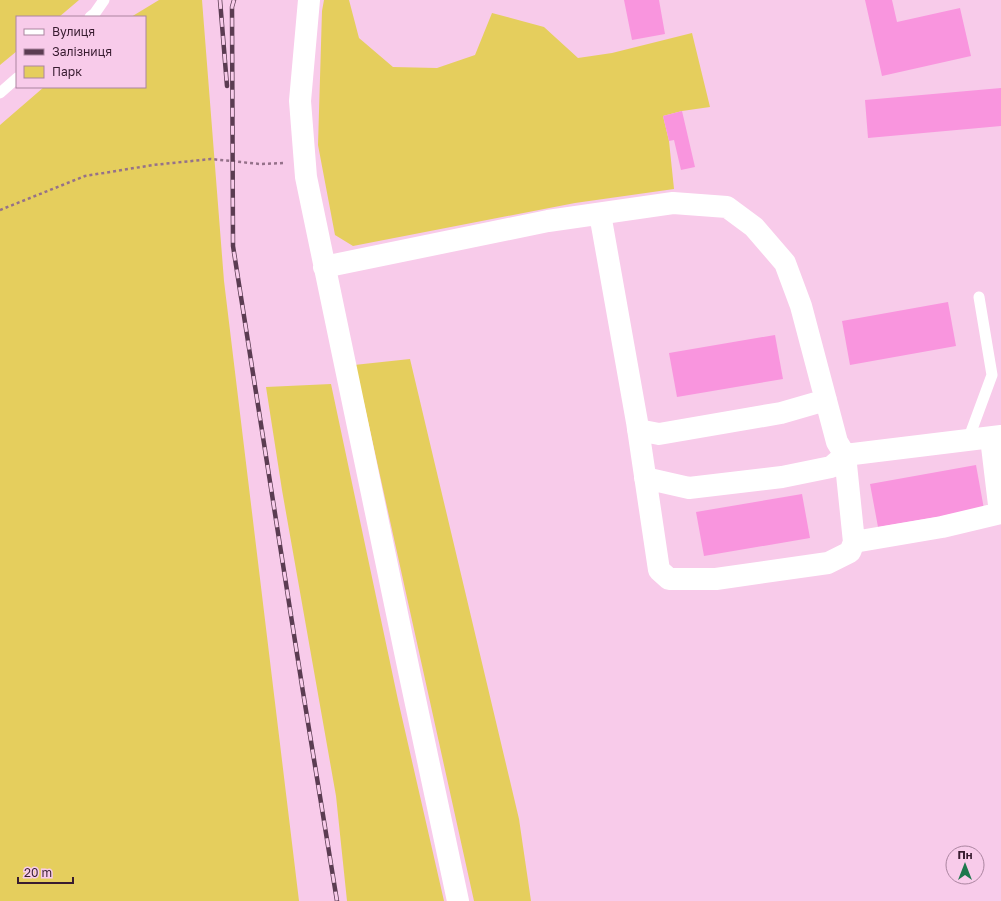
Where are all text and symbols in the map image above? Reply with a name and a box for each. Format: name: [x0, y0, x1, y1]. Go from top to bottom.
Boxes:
legend: [16, 16, 146, 88]
text: Вулиця: [52, 24, 95, 39]
text: Залізниця: [52, 44, 112, 59]
text: Парк: [52, 64, 82, 79]
north arrow: [945, 845, 985, 885]
text: Пн: [958, 848, 973, 861]
scale bar: [18, 859, 73, 885]
text: 20 m: [24, 865, 52, 880]

